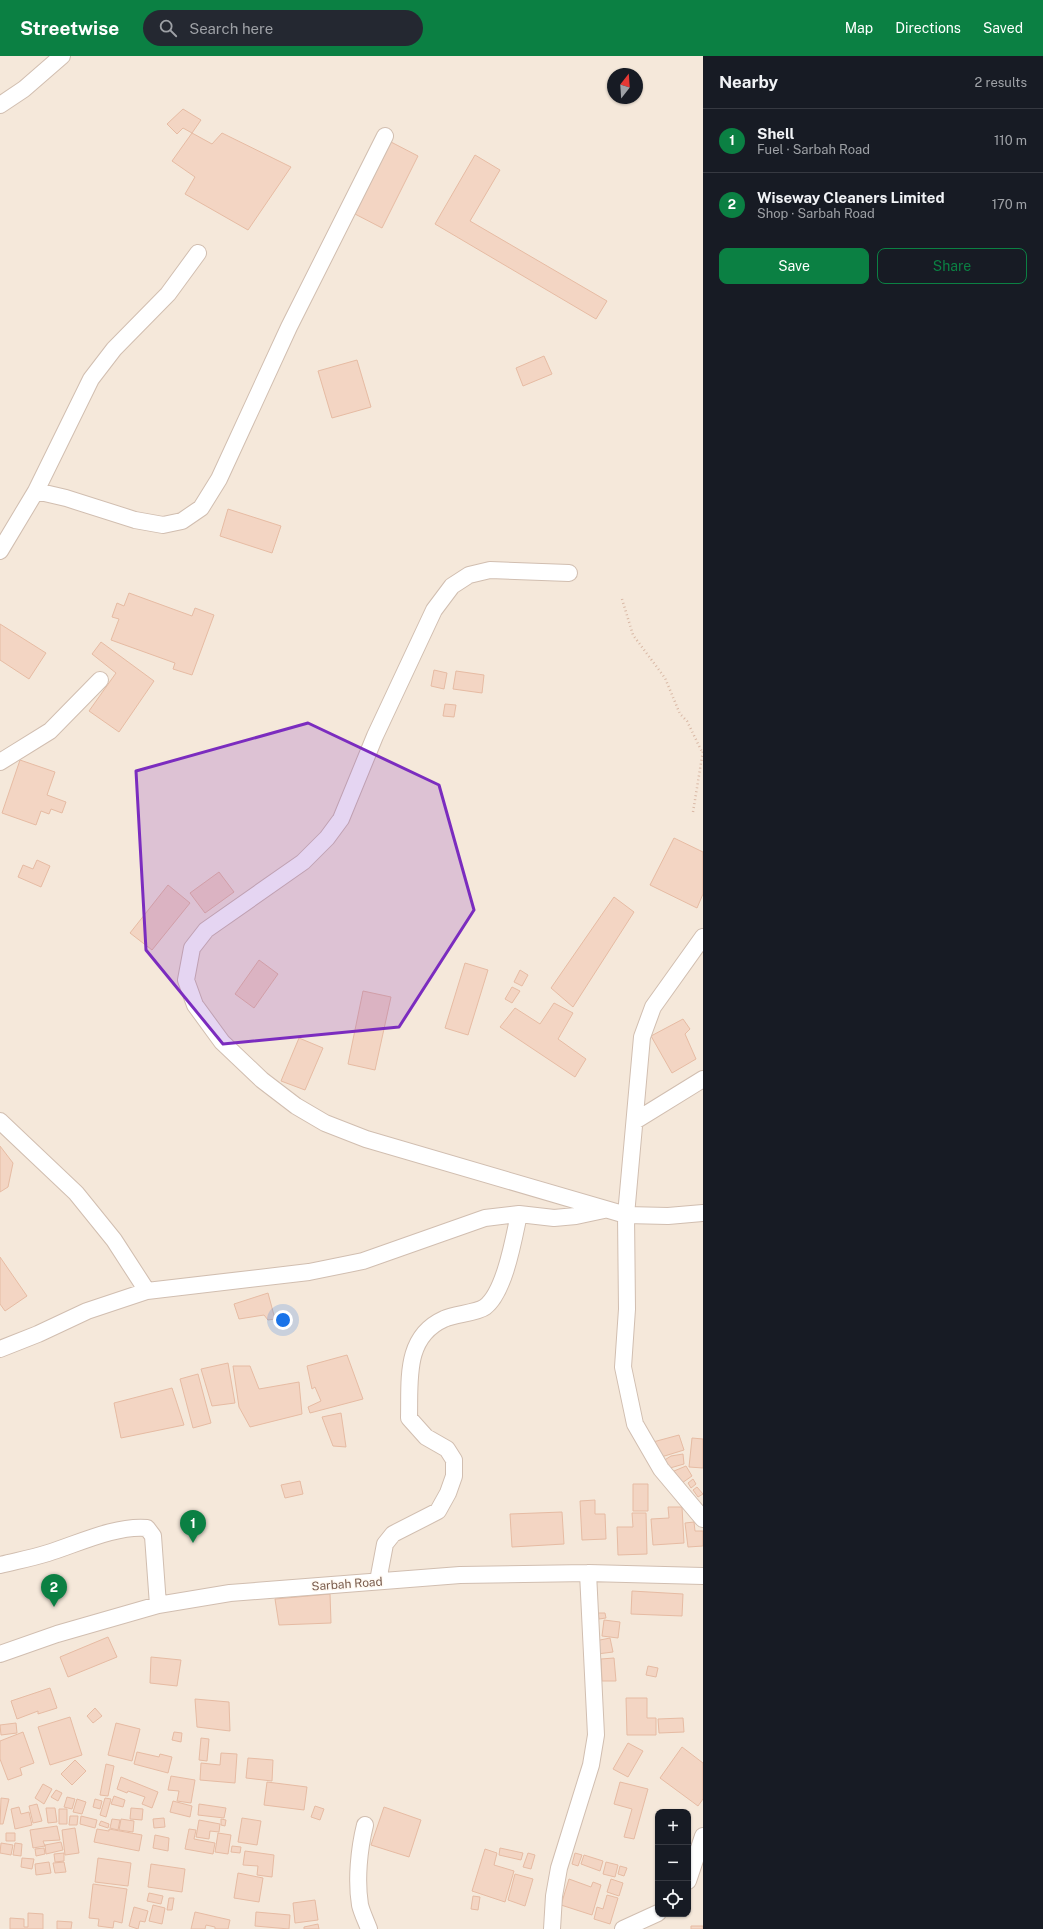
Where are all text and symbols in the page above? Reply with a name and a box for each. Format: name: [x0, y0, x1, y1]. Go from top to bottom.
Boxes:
search box: [143, 10, 423, 46]
text: Streetwise: [20, 17, 119, 39]
icon: search: [157, 17, 179, 39]
text: Search here: [189, 20, 273, 37]
text: Map: [845, 20, 873, 36]
text: Directions: [895, 20, 961, 36]
text: Saved: [983, 20, 1023, 36]
north arrow: [607, 68, 643, 104]
text: Nearby: [719, 72, 778, 92]
text: 2 results: [975, 75, 1027, 90]
text: Shell: [757, 125, 795, 142]
text: 1: [729, 133, 735, 148]
text: 110 m: [994, 133, 1027, 148]
text: Fuel · Sarbah Road: [757, 142, 870, 157]
text: Wiseway Cleaners Limited: [757, 189, 945, 206]
text: 2: [728, 197, 736, 212]
text: 170 m: [992, 197, 1027, 212]
text: Shop · Sarbah Road: [757, 206, 875, 221]
button: Save: [719, 248, 869, 284]
button: Share: [877, 248, 1027, 284]
your location: [273, 1310, 293, 1330]
pin: 1: [180, 1510, 206, 1543]
pin: 2: [41, 1574, 67, 1607]
street label: Sarbah Road: [311, 1575, 383, 1593]
map controls: [655, 1809, 691, 1917]
button: +: [655, 1809, 691, 1845]
button: −: [655, 1845, 691, 1881]
button: locate: [655, 1881, 691, 1917]

